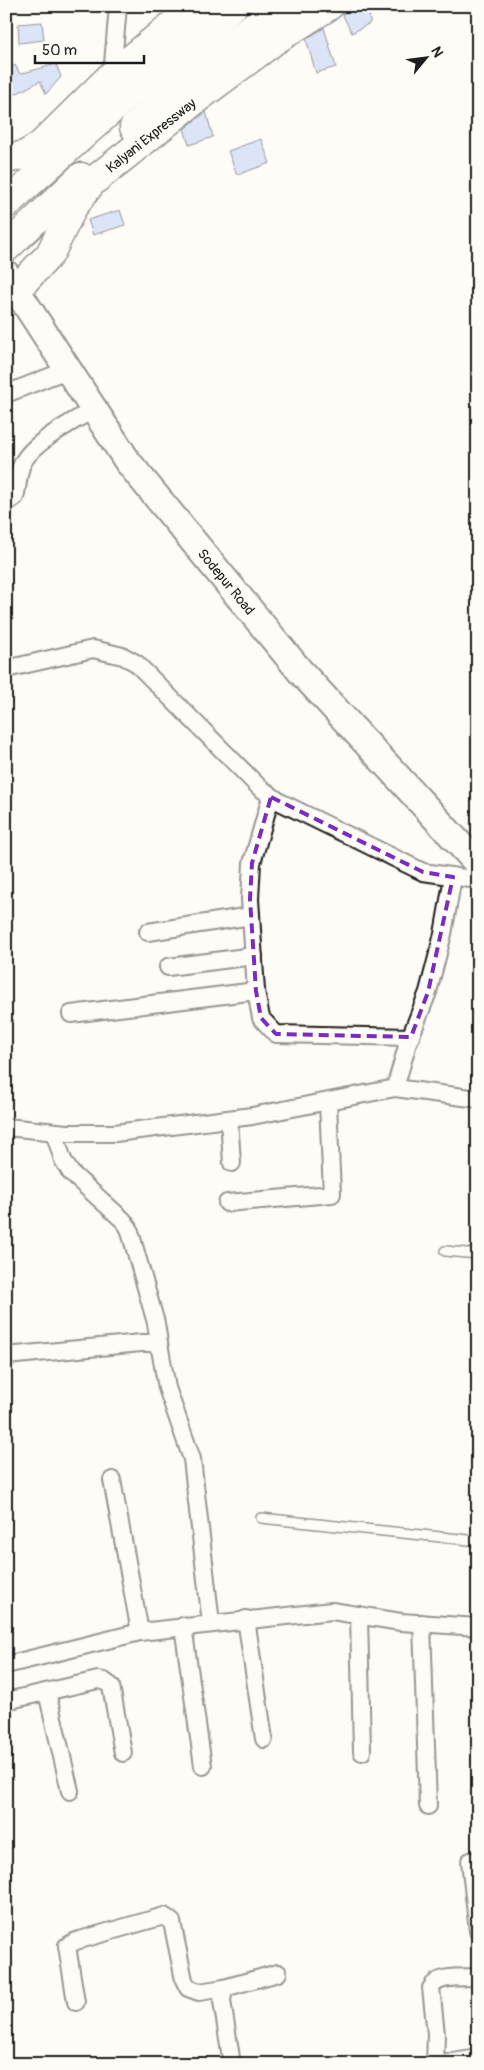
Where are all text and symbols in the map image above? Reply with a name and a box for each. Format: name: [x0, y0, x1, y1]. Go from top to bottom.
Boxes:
scale bar: [35, 32, 144, 64]
north arrow: [402, 32, 452, 82]
text: 50 m: [42, 41, 77, 60]
text: N: [427, 44, 447, 60]
street label: Kalyani Expressway: [102, 94, 199, 176]
street label: Sodepur Road: [194, 545, 259, 618]

